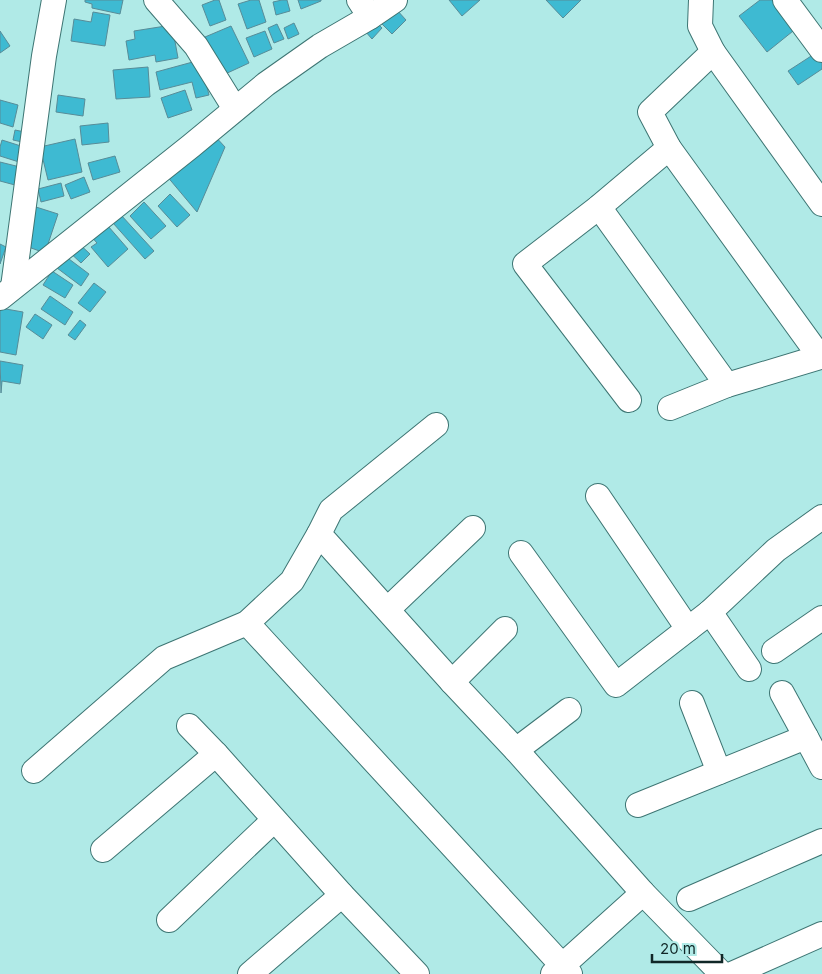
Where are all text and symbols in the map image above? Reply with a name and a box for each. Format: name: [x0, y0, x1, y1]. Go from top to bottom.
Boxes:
scale bar: [652, 932, 722, 964]
text: 20 m: [660, 939, 696, 958]

